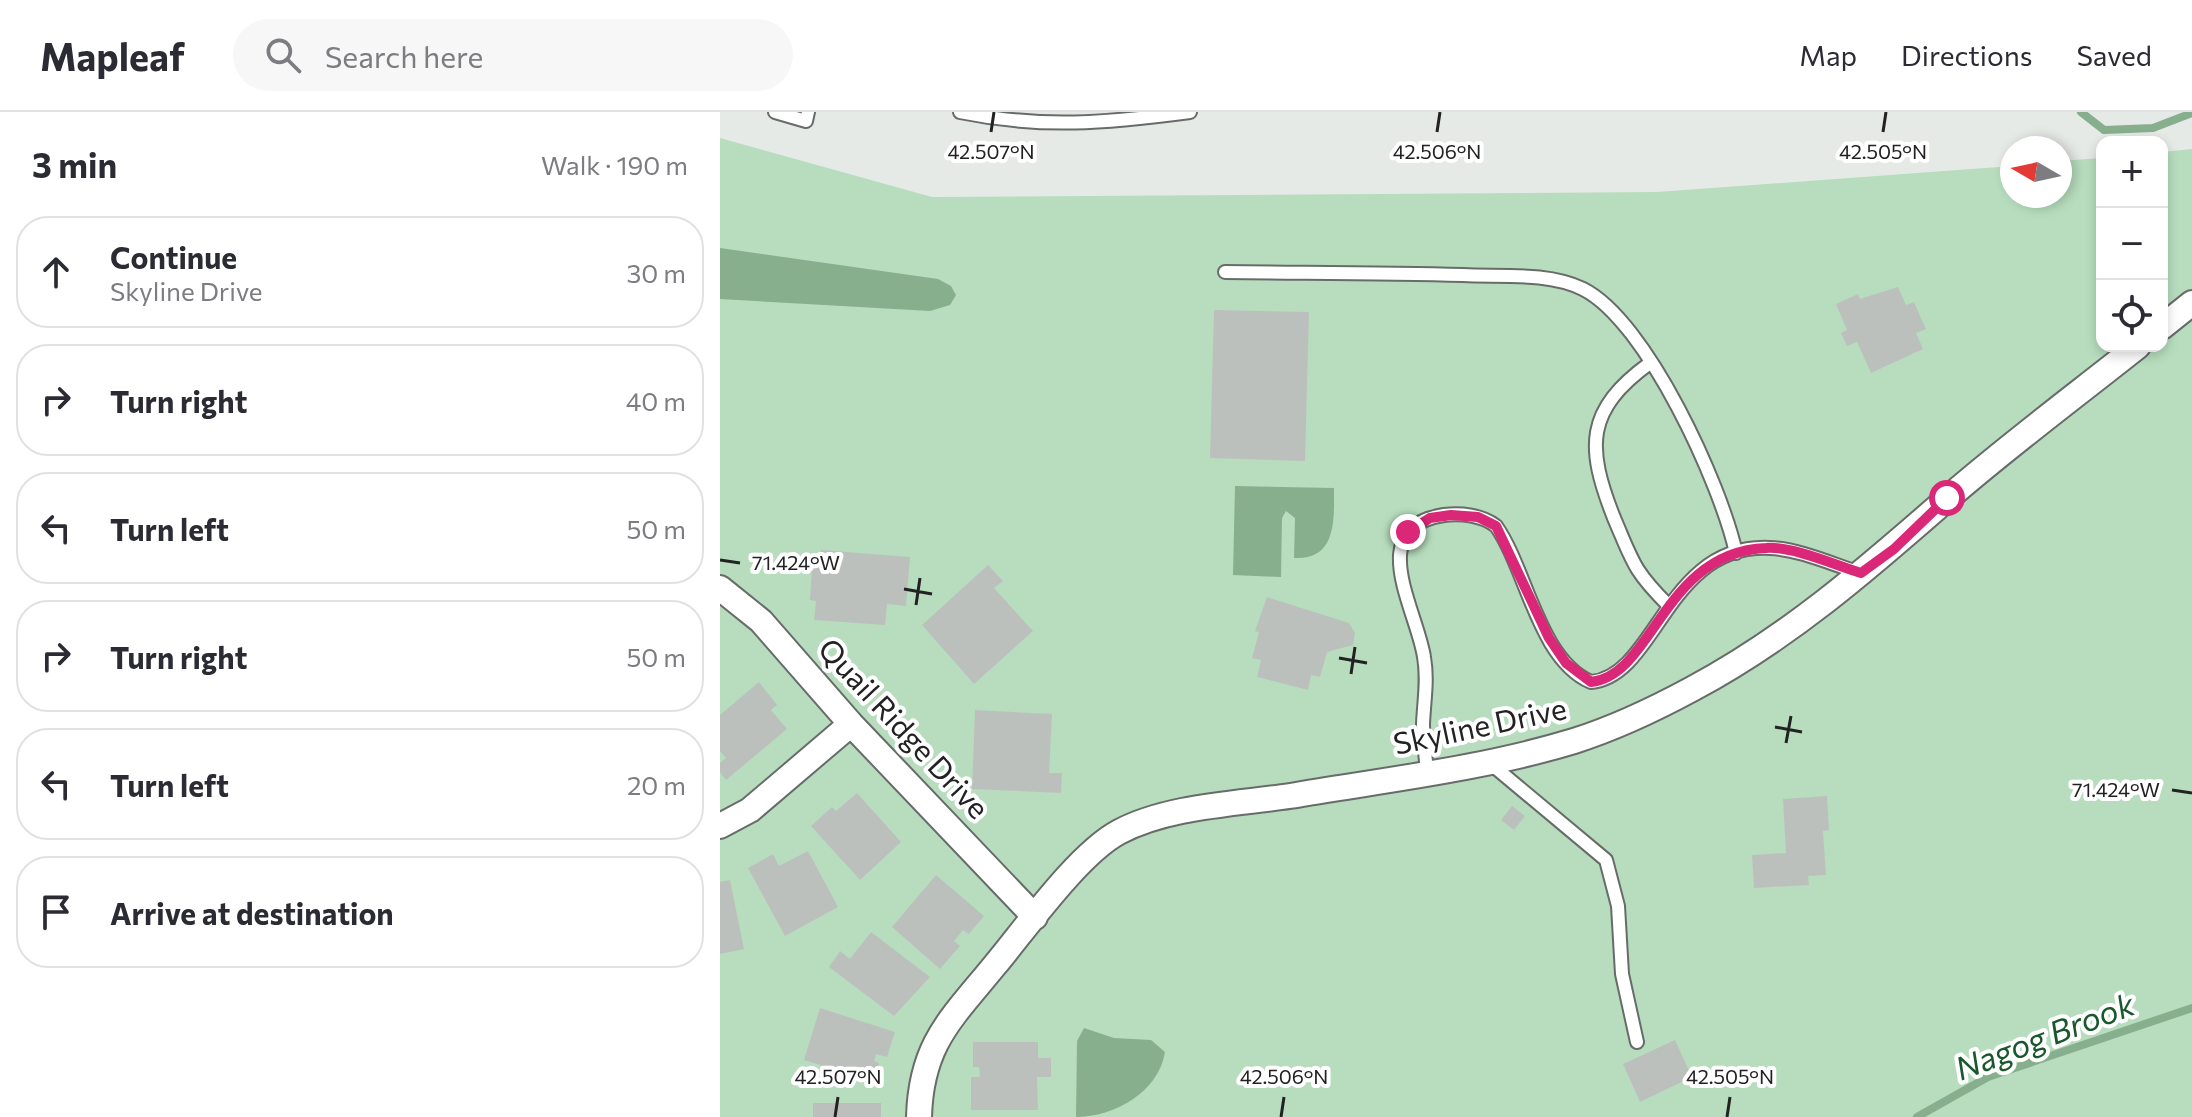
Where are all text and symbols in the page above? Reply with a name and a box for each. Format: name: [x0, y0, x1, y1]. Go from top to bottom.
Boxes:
search box: [233, 19, 793, 91]
text: Mapleaf: [40, 32, 185, 79]
icon: search: [261, 33, 305, 77]
text: Search here: [325, 37, 483, 74]
text: Map: [1799, 38, 1857, 72]
text: Directions: [1901, 38, 2032, 72]
text: Saved: [2076, 38, 2152, 72]
north arrow: [2000, 136, 2072, 208]
map controls: [2096, 136, 2168, 352]
button: +: [2096, 136, 2168, 208]
text: 42.507°N: [947, 139, 1035, 163]
text: 42.506°N: [1393, 139, 1481, 163]
text: 42.505°N: [1839, 139, 1927, 163]
text: 3 min: [32, 143, 117, 185]
text: Walk · 190 m: [541, 149, 688, 180]
button: −: [2096, 208, 2168, 280]
text: Continue: [110, 238, 237, 275]
icon: ahead: [34, 250, 78, 294]
text: 30 m: [627, 257, 686, 288]
text: Skyline Drive: [110, 275, 262, 306]
button: locate: [2096, 280, 2168, 352]
icon: right: [34, 378, 78, 422]
text: Turn right: [110, 382, 247, 419]
text: 40 m: [626, 385, 686, 416]
route start: [1929, 480, 1965, 516]
icon: left: [34, 506, 78, 550]
text: Turn left: [110, 510, 229, 547]
text: 50 m: [626, 513, 686, 544]
route end: [1390, 514, 1426, 550]
text: 71.424°W: [752, 550, 840, 574]
street label: Quail Ridge Drive: [812, 629, 998, 825]
icon: right: [34, 634, 78, 678]
text: Turn right: [110, 638, 247, 675]
text: 50 m: [626, 641, 686, 672]
street label: Skyline Drive: [1390, 688, 1569, 761]
icon: left: [34, 762, 78, 806]
text: Turn left: [110, 766, 229, 803]
text: 20 m: [627, 769, 686, 800]
text: 71.424°W: [2072, 777, 2160, 801]
icon: arrive: [34, 890, 78, 934]
text: Arrive at destination: [110, 894, 394, 931]
water label: Nagog Brook: [1949, 982, 2140, 1088]
text: 42.507°N: [794, 1064, 882, 1088]
text: 42.506°N: [1240, 1064, 1328, 1088]
text: 42.505°N: [1686, 1064, 1774, 1088]

